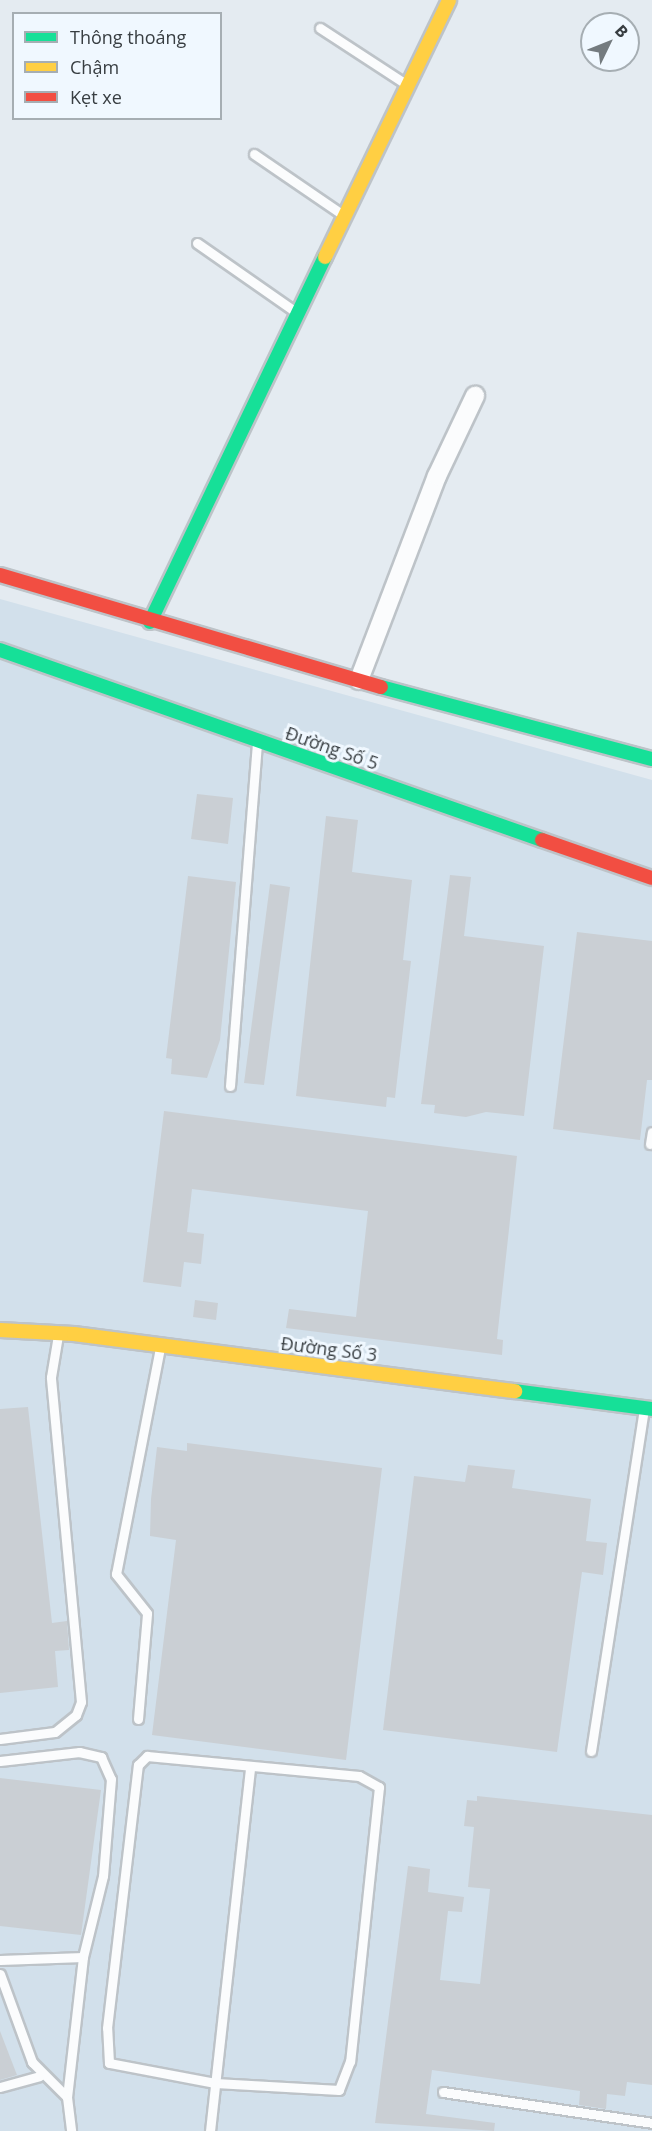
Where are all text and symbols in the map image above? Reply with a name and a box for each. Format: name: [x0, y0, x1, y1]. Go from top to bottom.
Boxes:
legend: [12, 12, 222, 120]
north arrow: [580, 12, 640, 72]
text: B: [610, 20, 633, 43]
text: Thông thoáng: [70, 25, 186, 49]
text: Chậm: [70, 55, 119, 79]
text: Kẹt xe: [70, 85, 122, 109]
street label: Đường Số 5: [283, 722, 381, 774]
street label: Đường Số 3: [279, 1332, 379, 1366]

